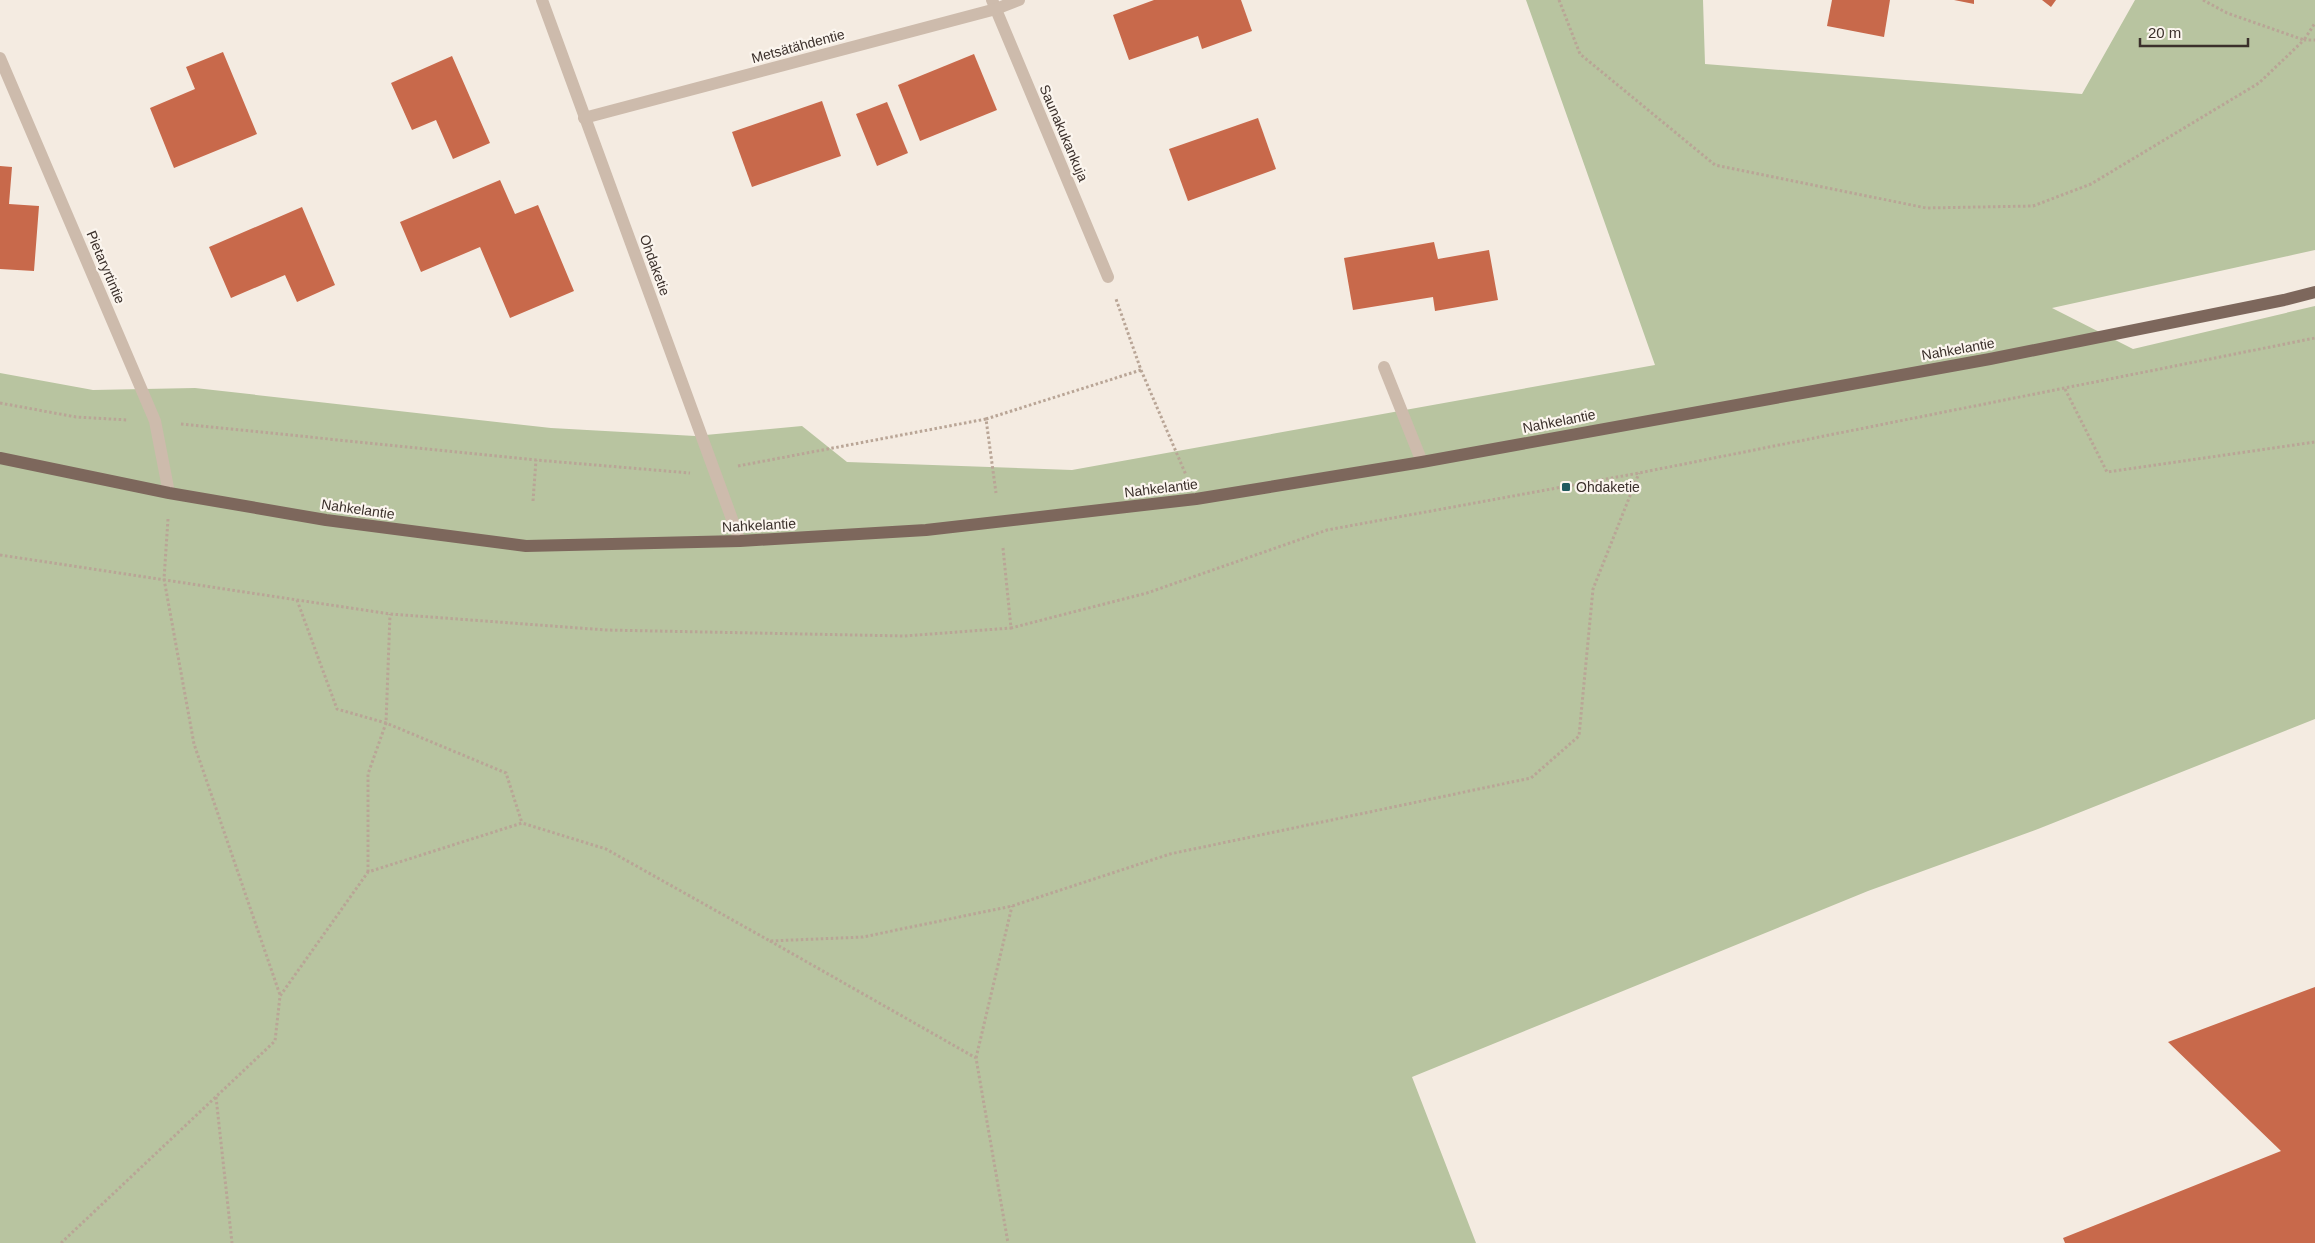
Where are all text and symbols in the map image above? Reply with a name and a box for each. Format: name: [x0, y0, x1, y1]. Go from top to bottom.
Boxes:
scale bar: [2140, 15, 2248, 47]
text: 20 m: [2148, 24, 2181, 41]
street label: Metsätähdentie: [750, 26, 847, 66]
street label: Saunakukankuja: [1036, 82, 1092, 184]
street label: Pietaryrtintie: [83, 228, 129, 306]
street label: Ohdaketie: [637, 232, 674, 298]
street label: Nahkelantie: [1920, 335, 1996, 363]
street label: Nahkelantie: [1521, 406, 1597, 436]
street label: Nahkelantie: [1123, 476, 1199, 500]
place label: Ohdaketie: [1576, 479, 1640, 495]
marker: Ohdaketie: [1560, 481, 1572, 493]
street label: Nahkelantie: [320, 496, 396, 522]
street label: Nahkelantie: [722, 515, 797, 535]

